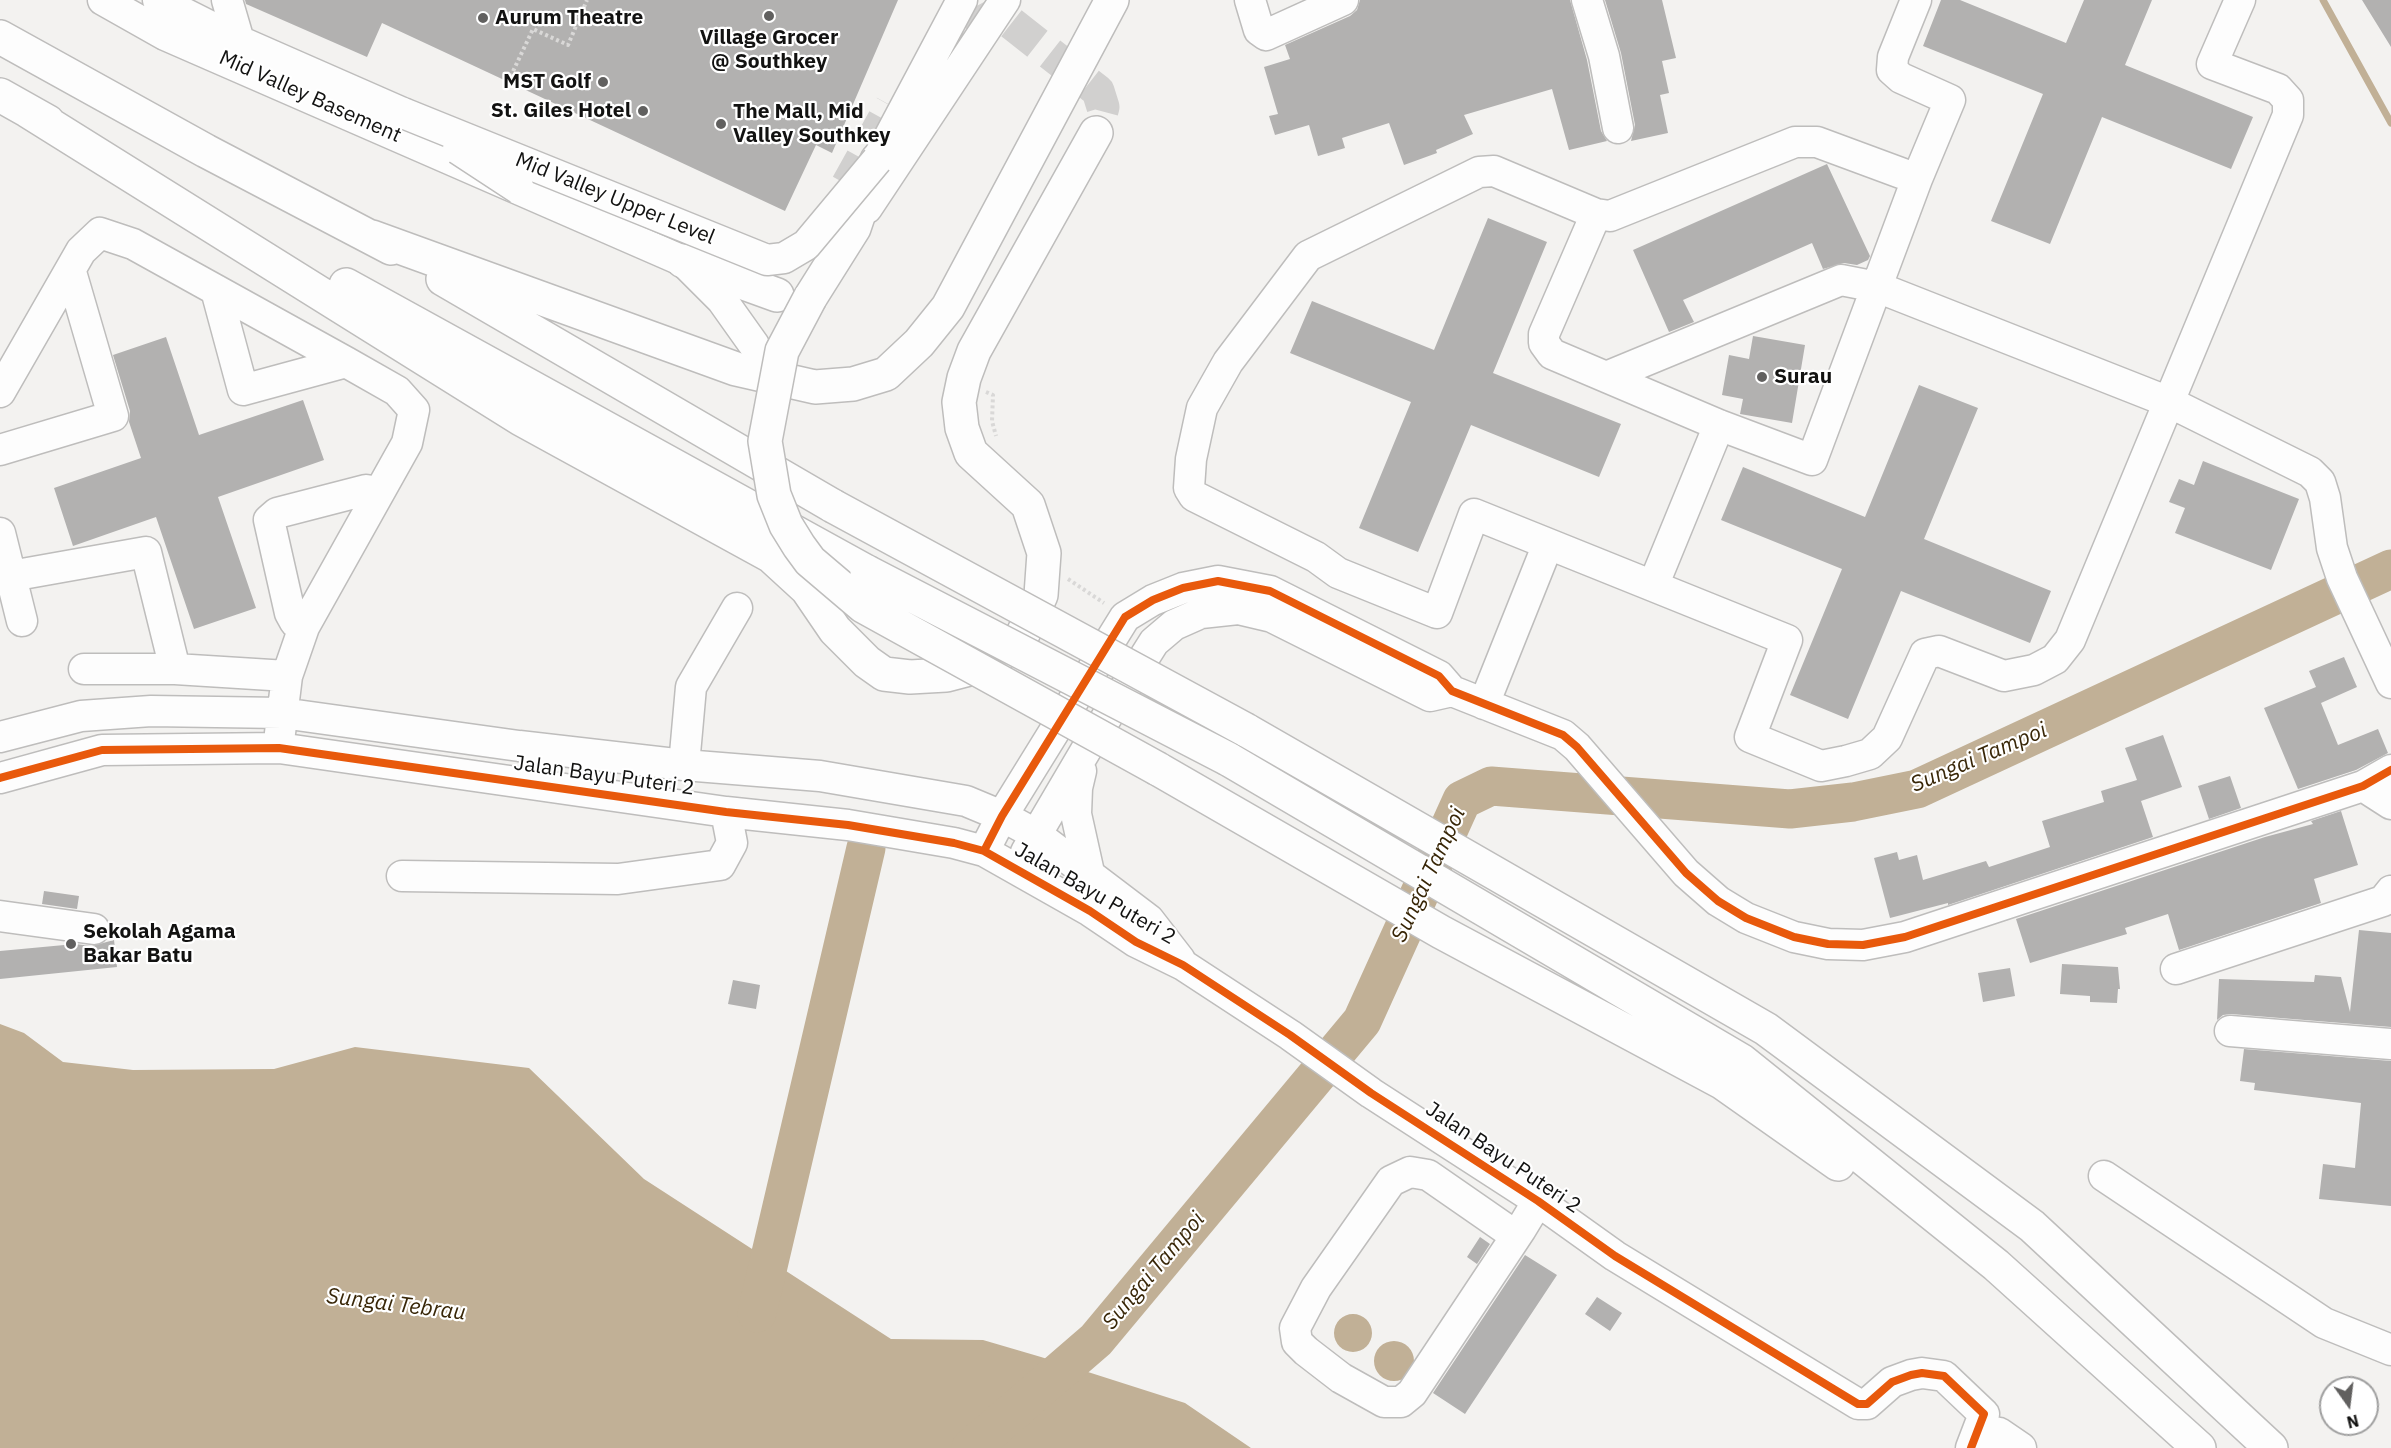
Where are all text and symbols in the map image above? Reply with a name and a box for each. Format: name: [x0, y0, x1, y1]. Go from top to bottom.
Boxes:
place label: Aurum Theatre: [495, 5, 643, 31]
marker: Village Grocer @ Southkey: [762, 9, 776, 23]
marker: Aurum Theatre: [476, 11, 490, 25]
place label: Village Grocer @ Southkey: [700, 25, 838, 75]
street label: Mid Valley Basement: [215, 45, 405, 149]
place label: MST Golf: [503, 69, 591, 95]
marker: MST Golf: [596, 75, 610, 89]
place label: St. Giles Hotel: [491, 98, 631, 124]
place label: The Mall, Mid Valley Southkey: [733, 99, 891, 149]
marker: St. Giles Hotel: [636, 104, 650, 118]
marker: The Mall, Mid Valley Southkey: [714, 117, 728, 131]
street label: Mid Valley Upper Level: [512, 147, 718, 251]
place label: Surau: [1774, 364, 1832, 390]
marker: Surau: [1755, 370, 1769, 384]
water label: Sungai Tampoi: [1907, 717, 2051, 799]
street label: Jalan Bayu Puteri 2: [512, 751, 696, 801]
water label: Sungai Tampoi: [1386, 804, 1472, 946]
street label: Jalan Bayu Puteri 2: [1010, 838, 1180, 950]
place label: Sekolah Agama Bakar Batu: [83, 919, 236, 969]
marker: Sekolah Agama Bakar Batu: [64, 937, 78, 951]
street label: Jalan Bayu Puteri 2: [1421, 1097, 1585, 1219]
water label: Sungai Tampoi: [1097, 1207, 1211, 1335]
water label: Sungai Tebrau: [325, 1283, 467, 1327]
north arrow: [2319, 1376, 2379, 1436]
text: N: [2345, 1410, 2361, 1433]

